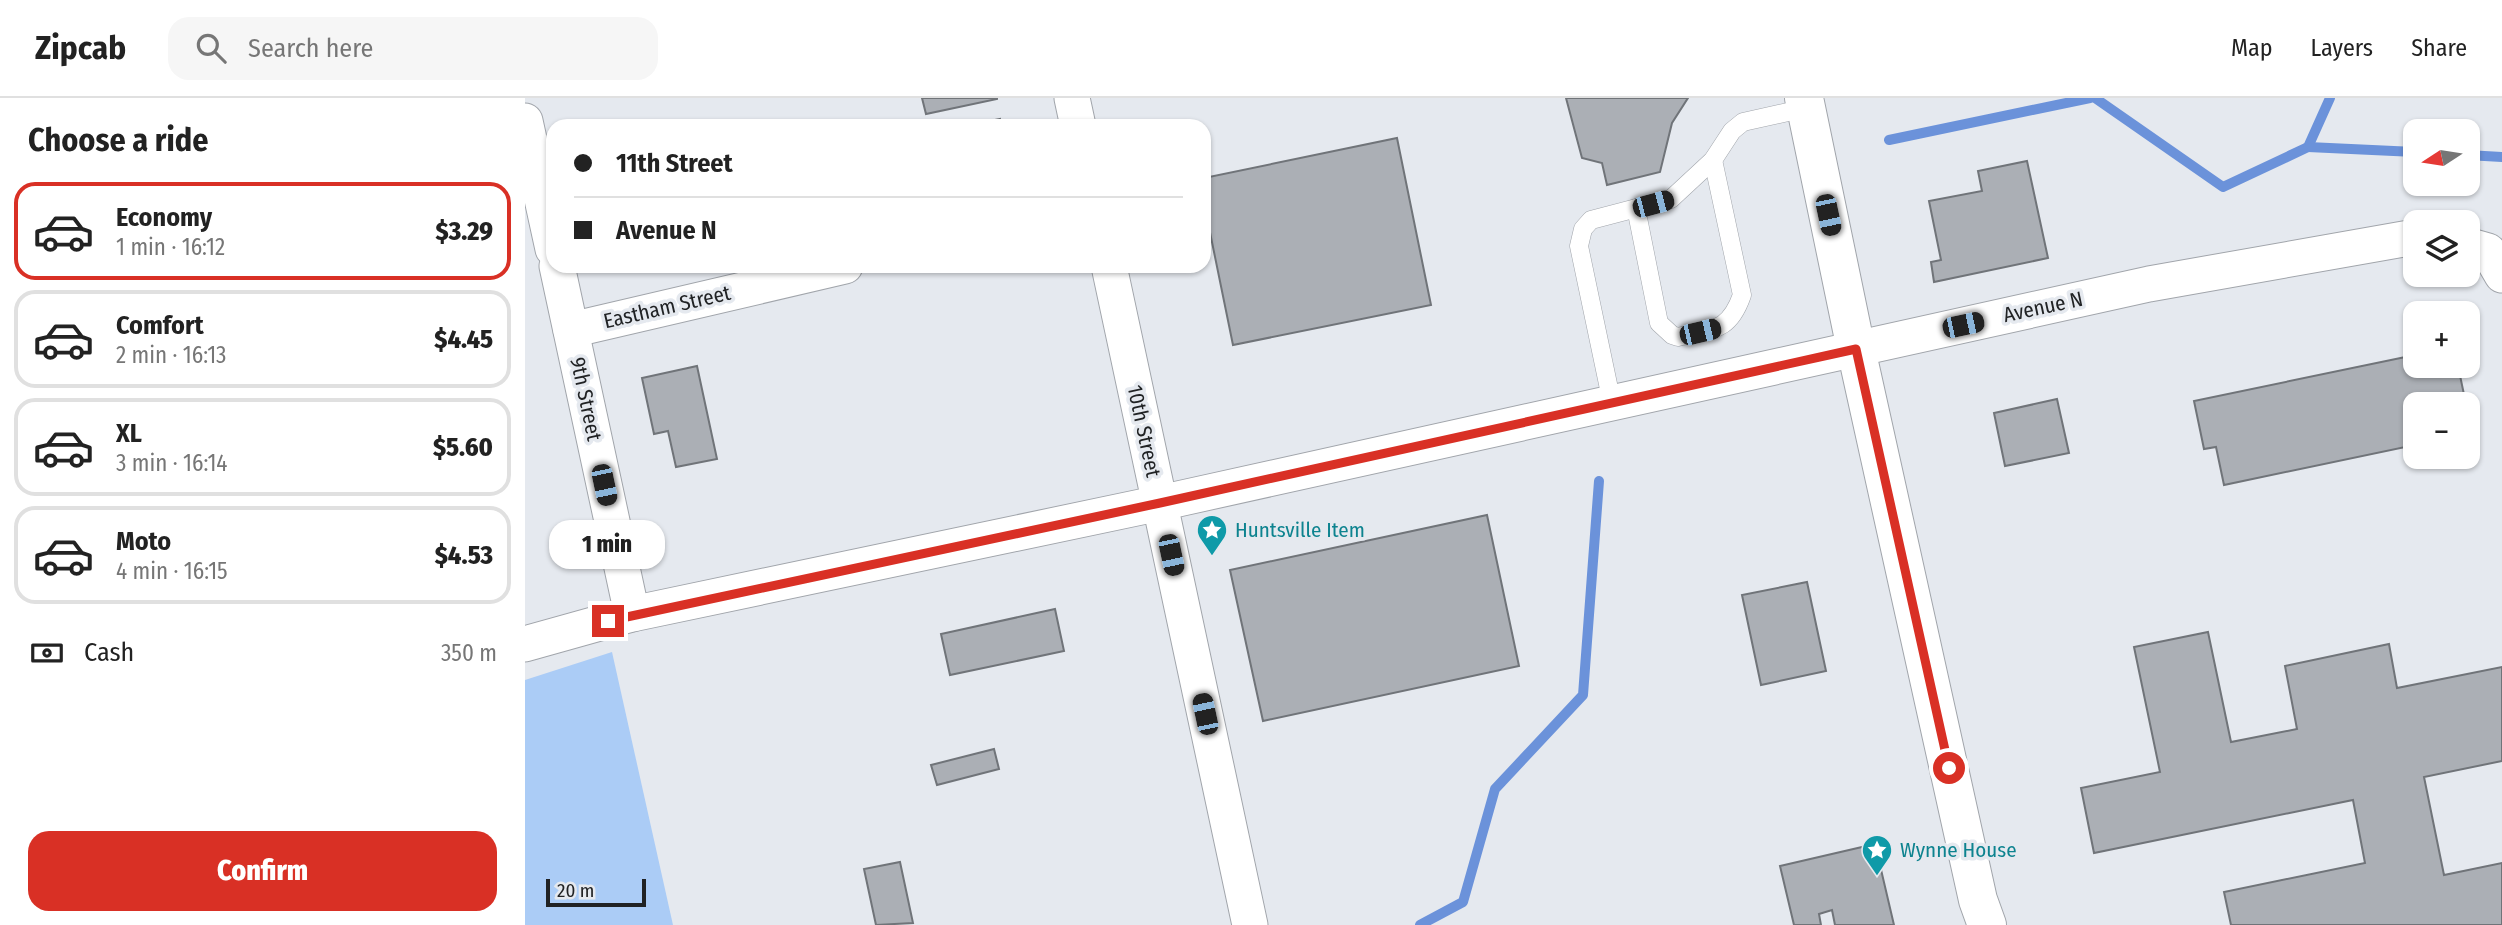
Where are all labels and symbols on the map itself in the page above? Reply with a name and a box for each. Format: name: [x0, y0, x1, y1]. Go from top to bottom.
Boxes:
north arrow: [2403, 119, 2480, 196]
car: [1630, 188, 1677, 220]
car: [1814, 192, 1843, 238]
street label: Eastham Street: [601, 280, 733, 334]
street label: Avenue N: [2001, 286, 2085, 328]
car: [1941, 310, 1986, 340]
car: [1678, 317, 1723, 347]
street label: 9th Street: [564, 355, 608, 443]
street label: 10th Street: [1122, 382, 1166, 480]
car: [590, 462, 619, 508]
place icon: Huntsville Item: [1195, 513, 1229, 557]
place label: Huntsville Item: [1235, 517, 1365, 543]
callout: 1 min: [550, 519, 666, 568]
car: [1157, 532, 1186, 578]
route end: [592, 605, 624, 637]
car: [1191, 691, 1220, 737]
route start: [1933, 752, 1965, 784]
place icon: Wynne House: [1860, 833, 1894, 877]
place label: Wynne House: [1900, 837, 2017, 863]
scale bar: [546, 876, 646, 908]

